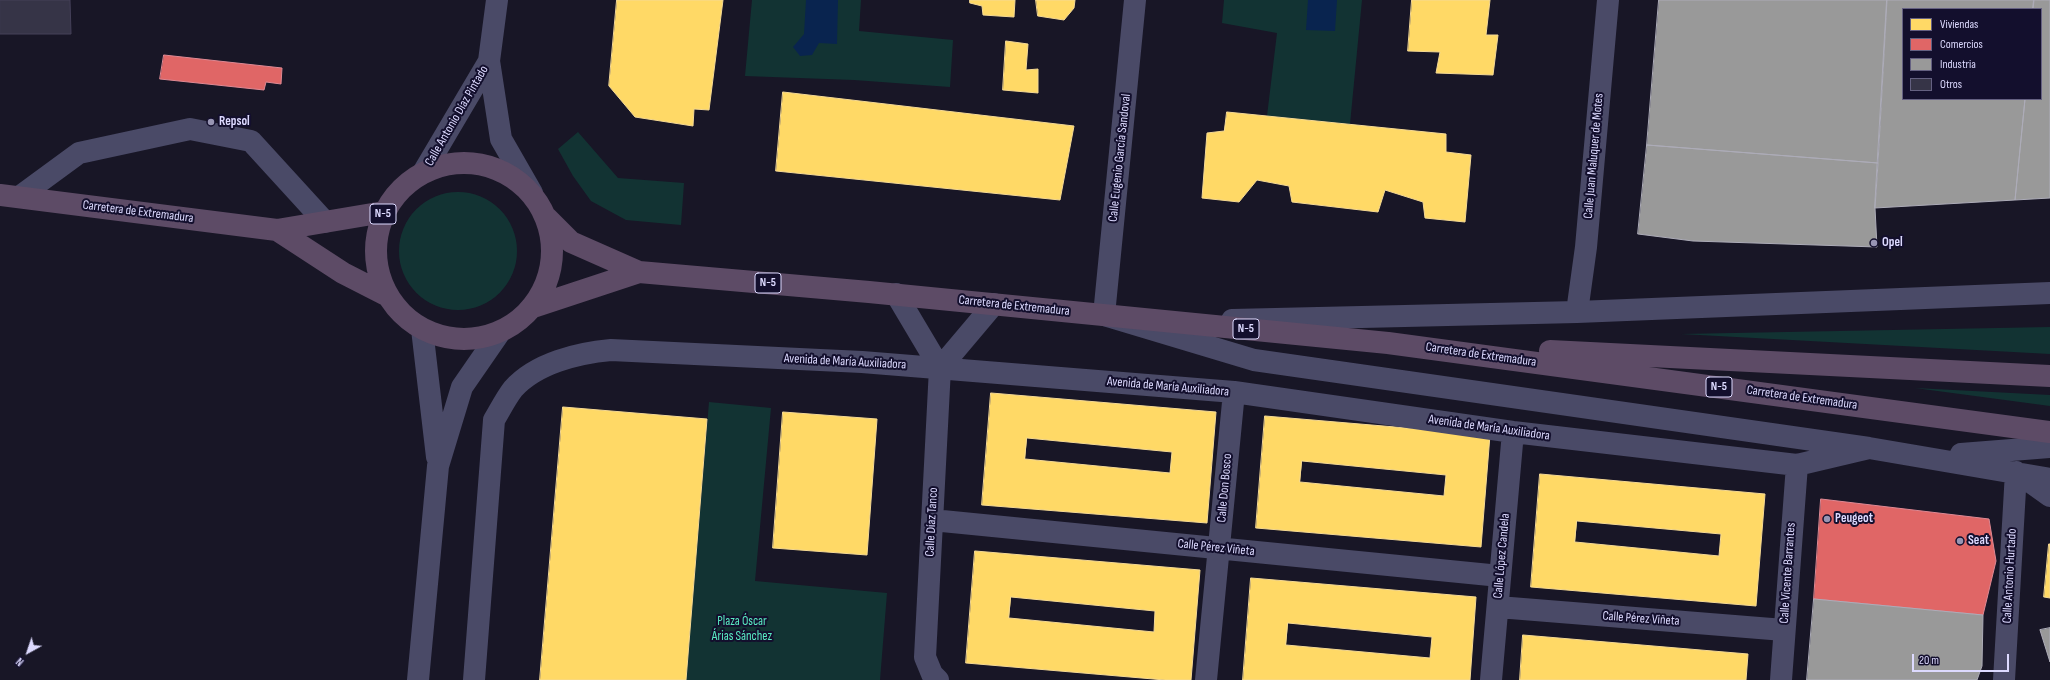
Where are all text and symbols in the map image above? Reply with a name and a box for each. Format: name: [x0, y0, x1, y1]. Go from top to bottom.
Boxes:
legend: [1902, 8, 2042, 100]
text: Viviendas: [1940, 17, 1978, 32]
text: Comercios: [1940, 37, 1983, 52]
text: Industria: [1940, 57, 1976, 72]
street label: Calle Antonio Díaz Pintado: [422, 63, 492, 169]
text: Otros: [1940, 77, 1962, 92]
street label: Calle Eugenio García Sandoval: [1106, 93, 1134, 223]
street label: Calle Juan Maluquer de Motes: [1581, 93, 1607, 219]
place label: Repsol: [219, 114, 250, 130]
marker: Repsol: [206, 117, 216, 127]
street label: Carretera de Extremadura: [82, 197, 194, 227]
road number: N-5: [370, 204, 396, 224]
place label: Opel: [1882, 235, 1903, 251]
marker: Opel: [1869, 238, 1879, 248]
road number: N-5: [755, 273, 781, 293]
street label: Carretera de Extremadura: [958, 292, 1070, 320]
road number: N-5: [1233, 319, 1259, 339]
street label: Carretera de Extremadura: [1425, 340, 1537, 370]
street label: Avenida de María Auxiliadora: [783, 351, 907, 373]
street label: Avenida de María Auxiliadora: [1106, 374, 1230, 400]
road number: N-5: [1706, 377, 1732, 397]
street label: Carretera de Extremadura: [1746, 383, 1858, 413]
street label: Avenida de María Auxiliadora: [1427, 412, 1551, 444]
street label: Calle Don Bosco: [1214, 453, 1236, 523]
street label: Calle Díaz Tanco: [922, 487, 942, 557]
place label: Peugeot: [1835, 511, 1873, 527]
street label: Calle López Candela: [1491, 513, 1513, 599]
marker: Peugeot: [1822, 514, 1832, 524]
street label: Calle Vicente Barrantes: [1777, 522, 1799, 624]
street label: Calle Antonio Hurtado: [2000, 528, 2020, 624]
place label: Seat: [1968, 533, 1989, 549]
street label: Calle Pérez Viñeta: [1177, 536, 1255, 560]
marker: Seat: [1955, 536, 1965, 546]
street label: Calle Pérez Viñeta: [1602, 609, 1680, 629]
park label: Plaza Óscar Árias Sánchez: [712, 614, 772, 645]
north arrow: [8, 632, 48, 672]
scale bar: [1914, 646, 2011, 672]
text: 20 m: [1919, 653, 1939, 668]
text: N: [14, 655, 26, 668]

